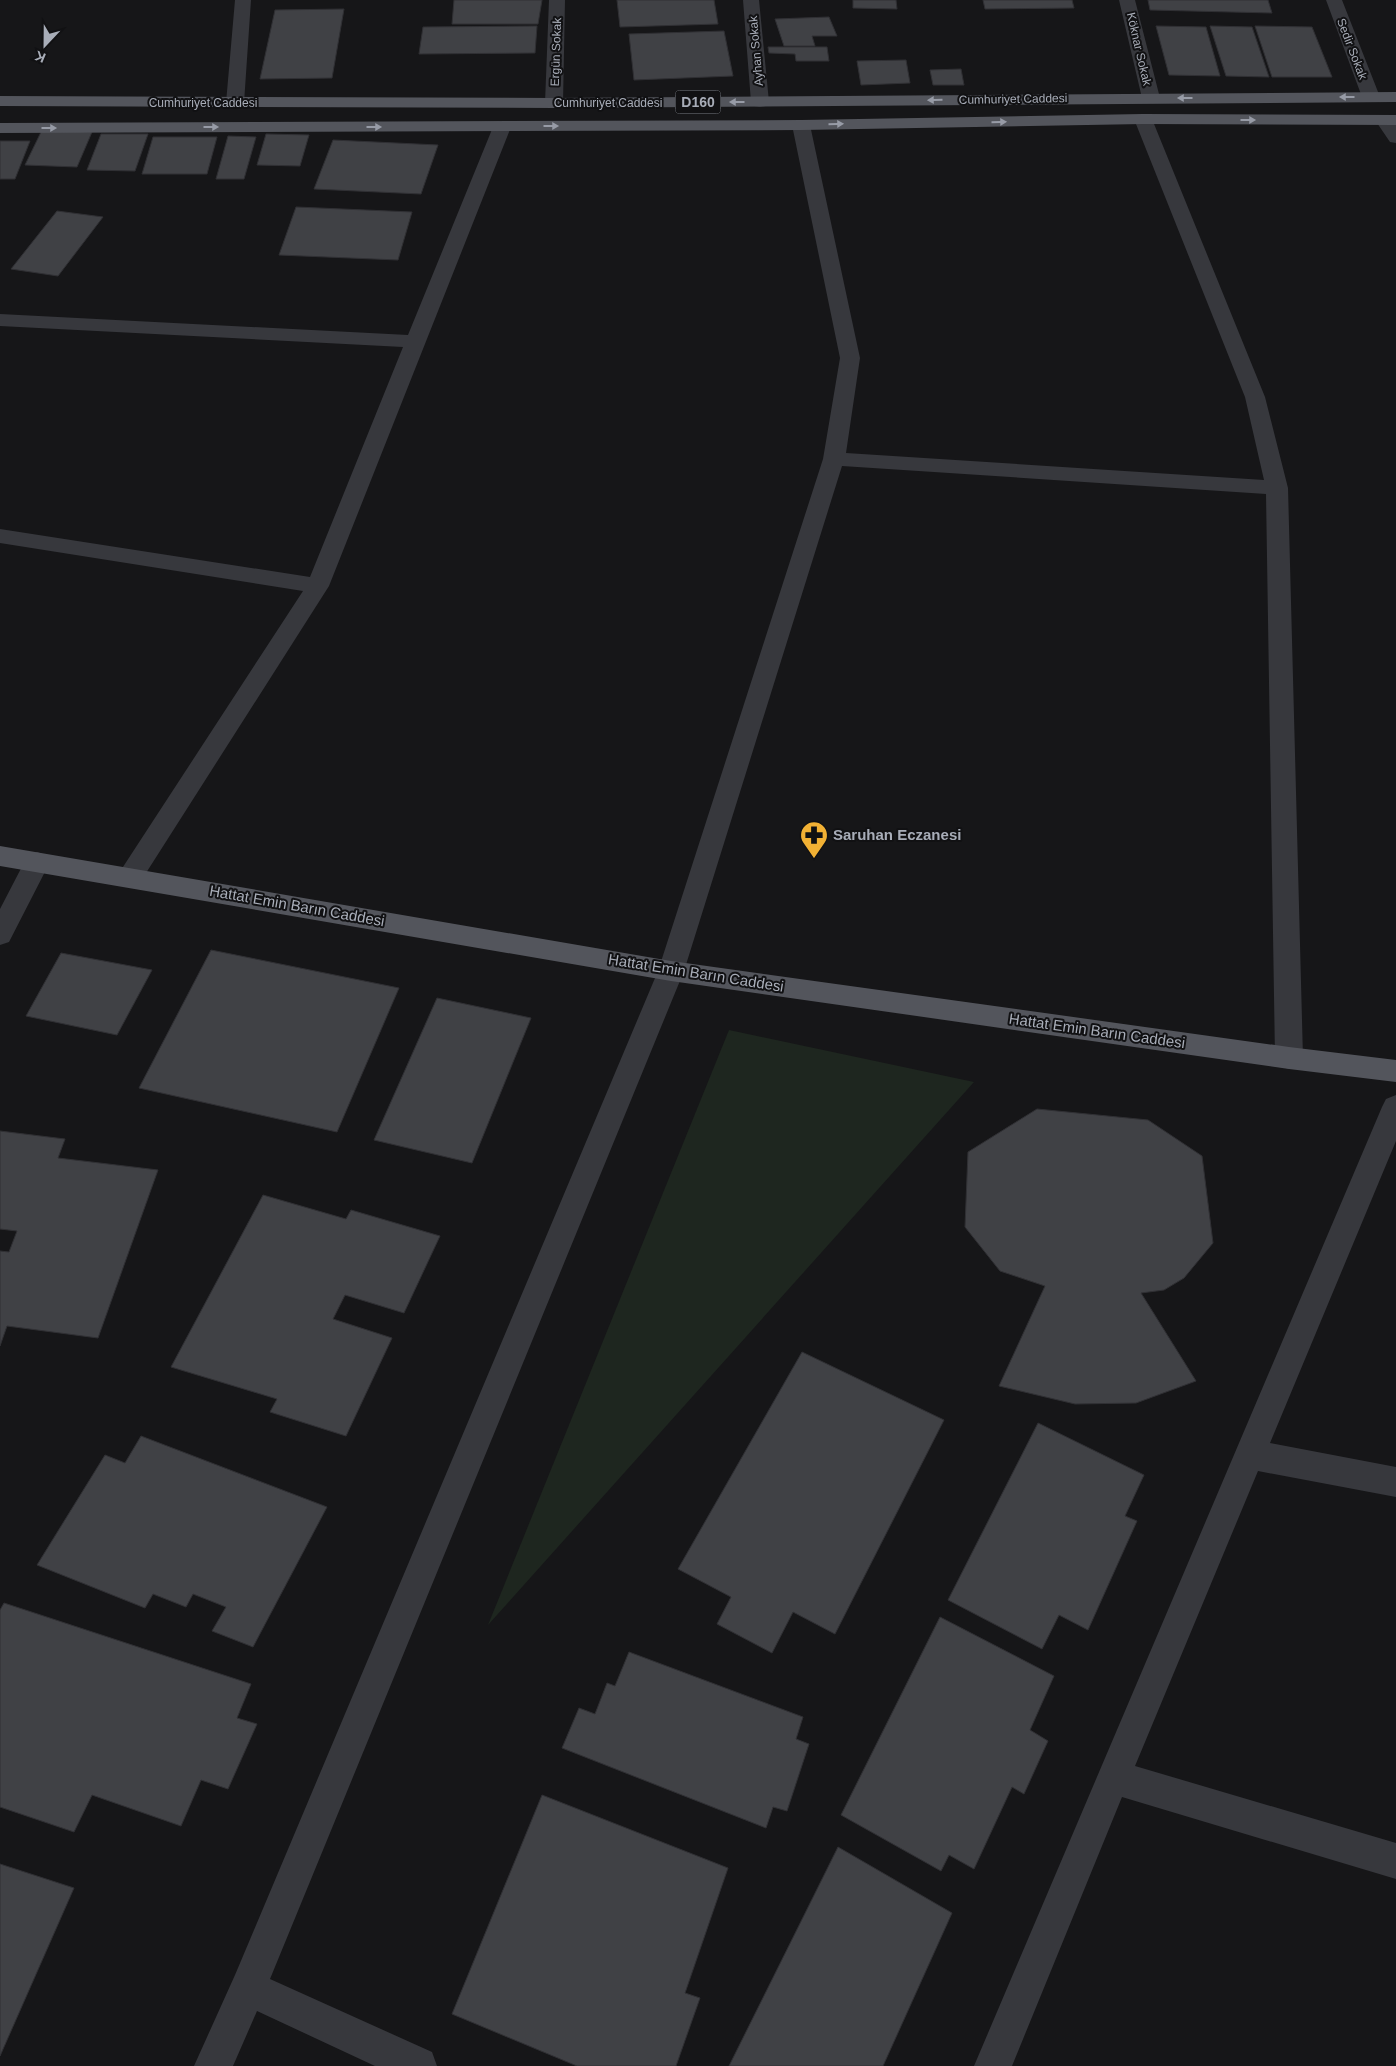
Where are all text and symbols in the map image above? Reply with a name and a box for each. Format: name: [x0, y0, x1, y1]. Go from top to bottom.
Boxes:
street label: Köknar Sokak: [1124, 11, 1154, 88]
street label: Ayhan Sokak: [746, 14, 766, 87]
street label: Ergün Sokak: [548, 16, 564, 87]
street label: Sedir Sokak: [1334, 16, 1370, 83]
north arrow: [20, 20, 70, 70]
text: K: [32, 48, 48, 66]
road number: D160: [676, 90, 720, 114]
street label: Cumhuriyet Caddesi: [959, 91, 1067, 107]
one-way arrow: [1339, 93, 1355, 101]
one-way arrow: [1177, 94, 1193, 102]
street label: Cumhuriyet Caddesi: [149, 96, 257, 110]
street label: Cumhuriyet Caddesi: [554, 96, 662, 110]
one-way arrow: [927, 96, 943, 104]
one-way arrow: [729, 98, 745, 106]
one-way arrow: [1241, 116, 1257, 124]
one-way arrow: [991, 118, 1007, 126]
one-way arrow: [828, 120, 844, 128]
one-way arrow: [543, 122, 559, 130]
one-way arrow: [203, 123, 219, 131]
one-way arrow: [366, 123, 382, 131]
one-way arrow: [41, 124, 57, 132]
pharmacy icon: Saruhan Eczanesi: [799, 820, 829, 859]
place label: Saruhan Eczanesi: [833, 826, 961, 843]
street label: Hattat Emin Barın Caddesi: [208, 882, 386, 929]
street label: Hattat Emin Barın Caddesi: [607, 950, 785, 995]
street label: Hattat Emin Barın Caddesi: [1008, 1010, 1186, 1051]

